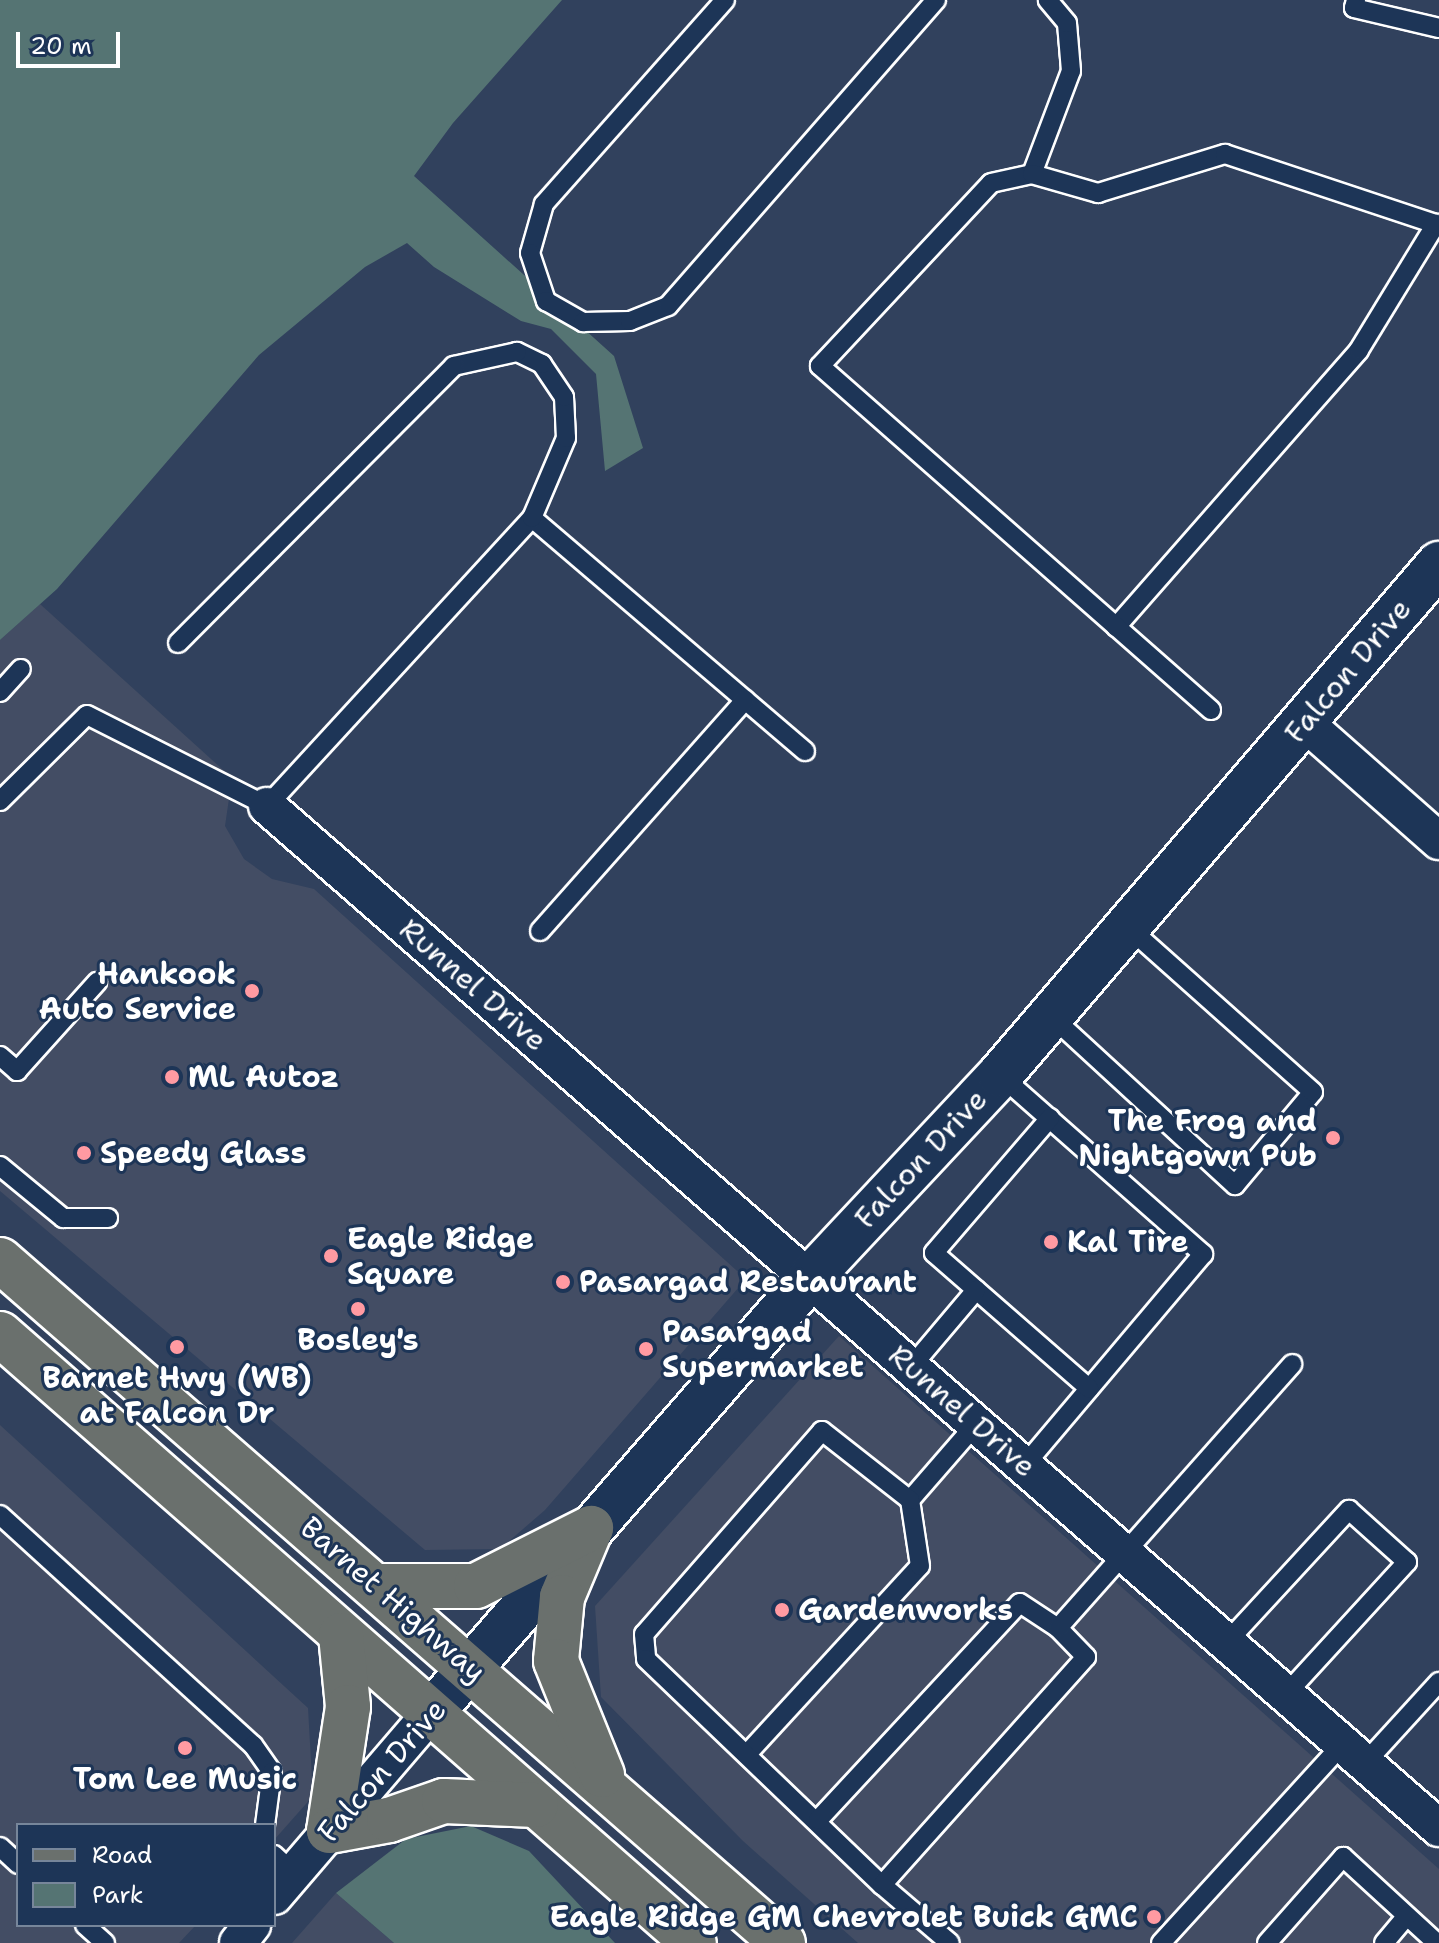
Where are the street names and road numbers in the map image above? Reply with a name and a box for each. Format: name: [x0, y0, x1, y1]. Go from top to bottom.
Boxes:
street label: Falcon Drive: [1277, 591, 1419, 751]
street label: Runnel Drive: [392, 911, 554, 1059]
street label: Falcon Drive: [847, 1082, 995, 1236]
street label: Runnel Drive: [881, 1337, 1043, 1485]
street label: Barnet Highway: [293, 1510, 493, 1690]
street label: Falcon Drive: [310, 1692, 454, 1850]

